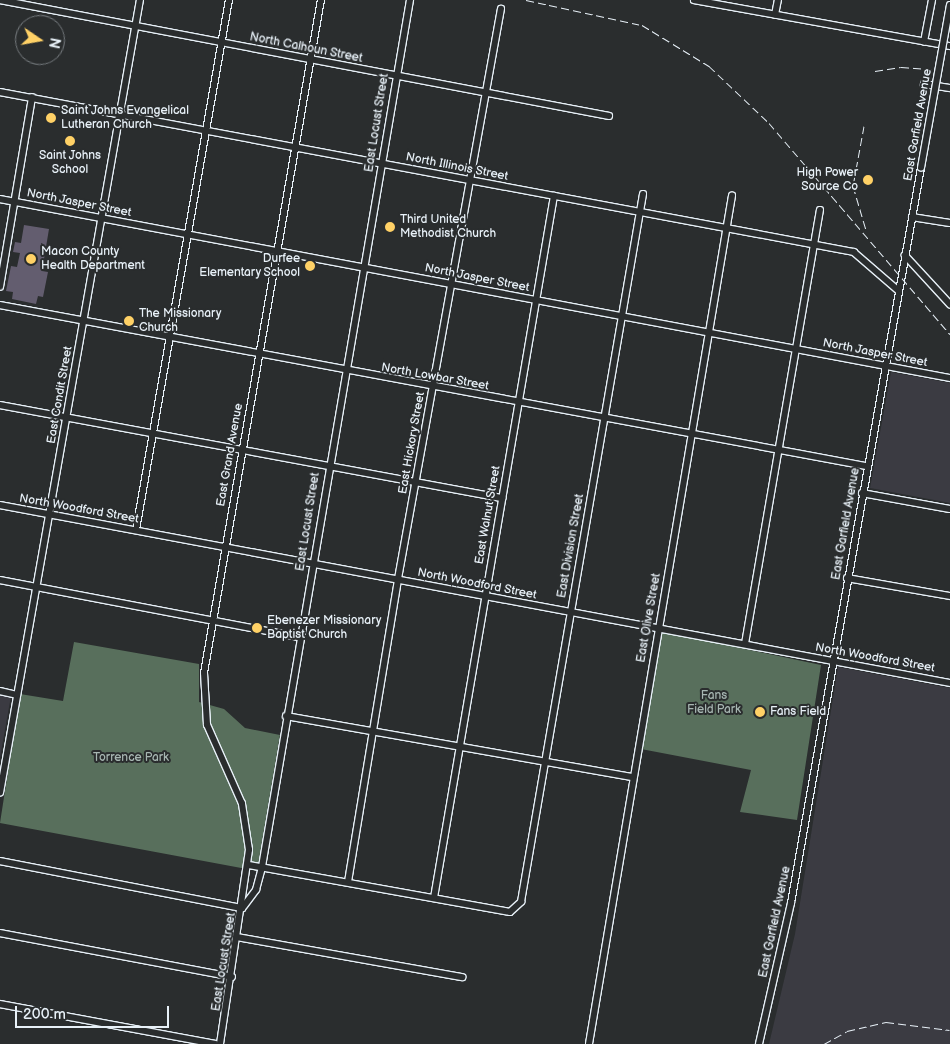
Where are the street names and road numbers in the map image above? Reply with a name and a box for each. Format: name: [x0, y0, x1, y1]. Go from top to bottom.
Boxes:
street label: North Calhoun Street: [248, 30, 364, 66]
street label: East Garfield Avenue: [901, 68, 935, 182]
street label: East Locust Street: [362, 73, 392, 173]
street label: North Illinois Street: [404, 150, 510, 184]
street label: North Jasper Street: [25, 186, 133, 220]
street label: North Jasper Street: [423, 261, 531, 295]
street label: North Jasper Street: [821, 336, 929, 370]
street label: East Condit Street: [44, 345, 76, 445]
street label: North Lowbar Street: [380, 360, 490, 394]
street label: East Hickory Street: [396, 390, 428, 496]
street label: East Grand Avenue: [214, 402, 246, 508]
street label: East Walnut Street: [472, 464, 504, 566]
street label: East Garfield Avenue: [829, 467, 863, 581]
street label: East Locust Street: [293, 472, 323, 572]
street label: North Woodford Street: [18, 491, 140, 527]
street label: East Division Street: [555, 493, 587, 599]
street label: North Woodford Street: [416, 565, 538, 603]
street label: East Olive Street: [634, 572, 664, 664]
street label: North Woodford Street: [814, 640, 936, 676]
street label: East Garfield Avenue: [756, 865, 794, 979]
street label: East Locust Street: [209, 912, 239, 1012]

